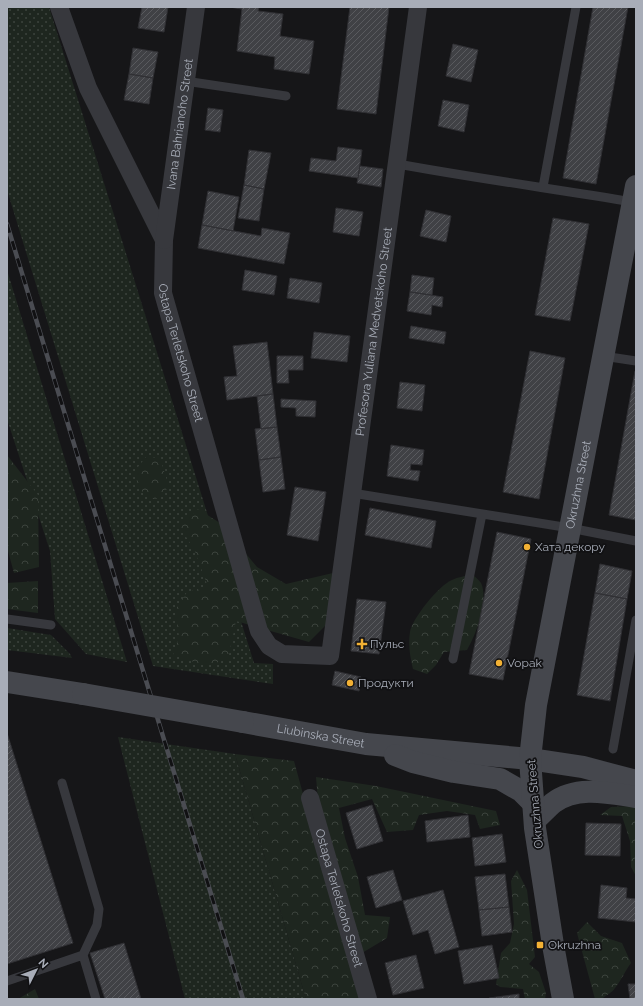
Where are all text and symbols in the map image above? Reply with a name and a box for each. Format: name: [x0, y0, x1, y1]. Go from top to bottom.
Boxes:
street label: Ivana Bahrianoho Street: [164, 58, 196, 190]
street label: Profesora Yuliana Medvetskoho Street: [353, 226, 395, 437]
street label: Ostapa Terletskoho Street: [156, 283, 206, 423]
street label: Okruzhna Street: [563, 440, 594, 530]
place label: Хата декору: [535, 540, 606, 554]
marker: Хата декору: [522, 542, 532, 552]
place label: Пульс: [370, 637, 405, 651]
marker: Пульс: [357, 639, 367, 649]
place label: Vopak: [507, 656, 542, 670]
marker: Vopak: [494, 658, 504, 668]
place label: Продукти: [358, 676, 414, 690]
marker: Продукти: [345, 678, 355, 688]
street label: Liubinska Street: [276, 721, 366, 751]
street label: Okruzhna Street: [524, 759, 546, 849]
street label: Ostapa Terletskoho Street: [312, 827, 365, 969]
place label: Okruzhna: [548, 938, 601, 952]
marker: Okruzhna: [535, 940, 545, 950]
north arrow: [16, 950, 56, 990]
text: N: [35, 956, 51, 971]

